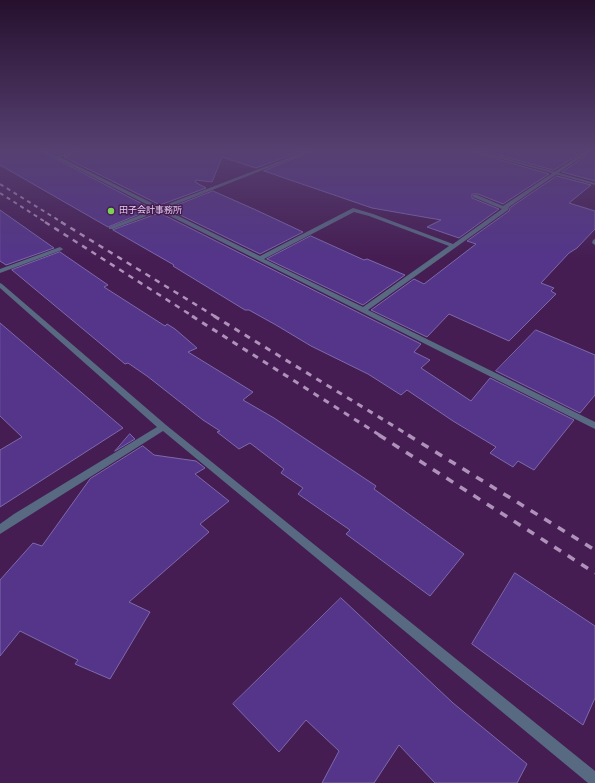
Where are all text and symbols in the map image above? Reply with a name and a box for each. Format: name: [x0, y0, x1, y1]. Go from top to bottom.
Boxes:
marker: 田子会計事務所: [106, 206, 116, 216]
place label: 田子会計事務所: [119, 206, 182, 216]

